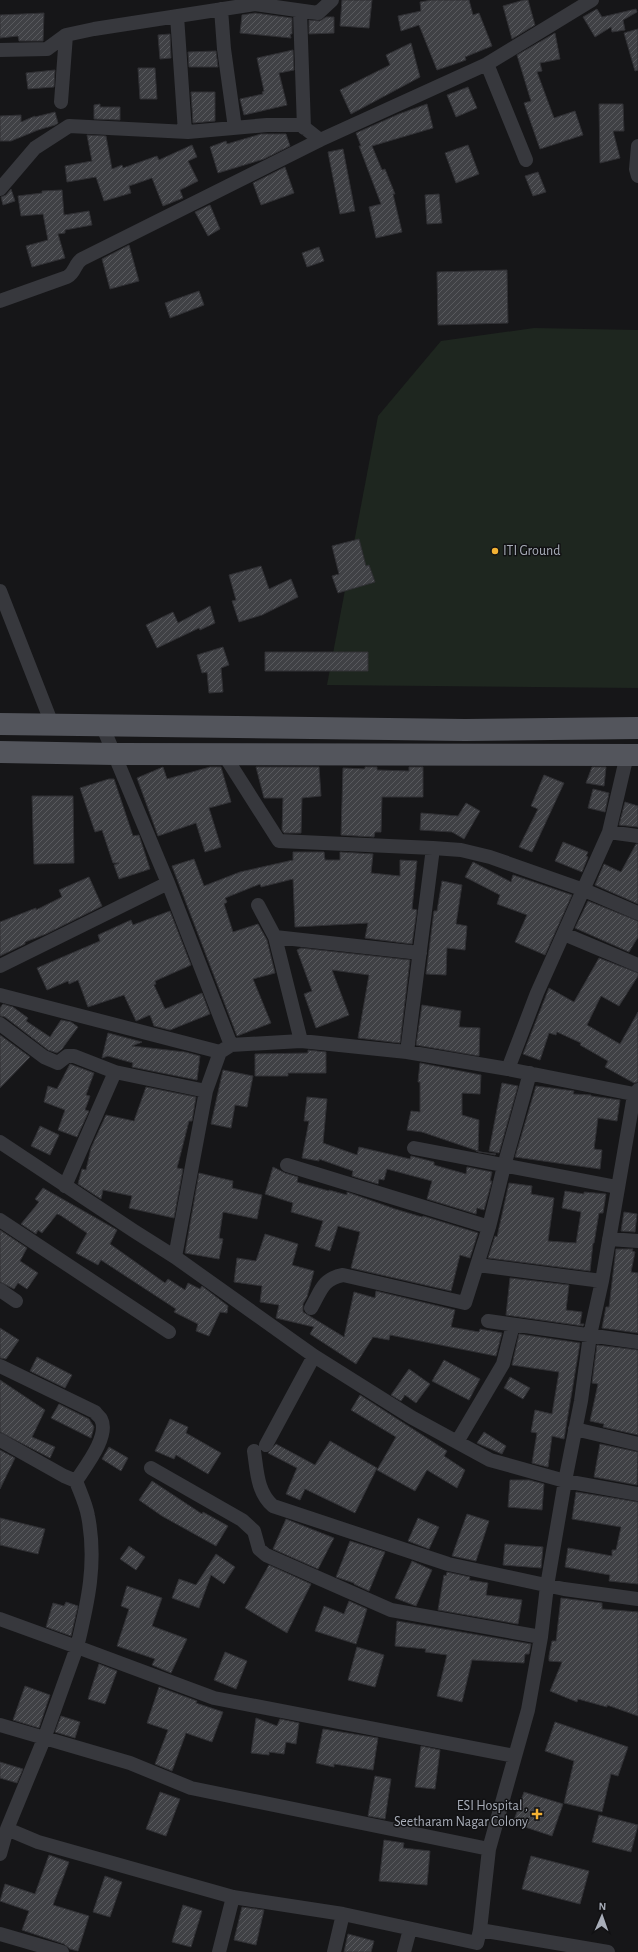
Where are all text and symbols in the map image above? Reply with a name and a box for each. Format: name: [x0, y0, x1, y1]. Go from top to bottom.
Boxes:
place label: ITI Ground: [503, 544, 560, 558]
marker: ITI Ground: [490, 546, 500, 556]
place label: ESI Hospital , Seetharam Nagar Colony: [394, 1799, 528, 1829]
marker: ESI Hospital , Seetharam Nagar Colony: [531, 1808, 543, 1820]
north arrow: [582, 1896, 622, 1936]
text: N: [598, 1901, 606, 1912]

